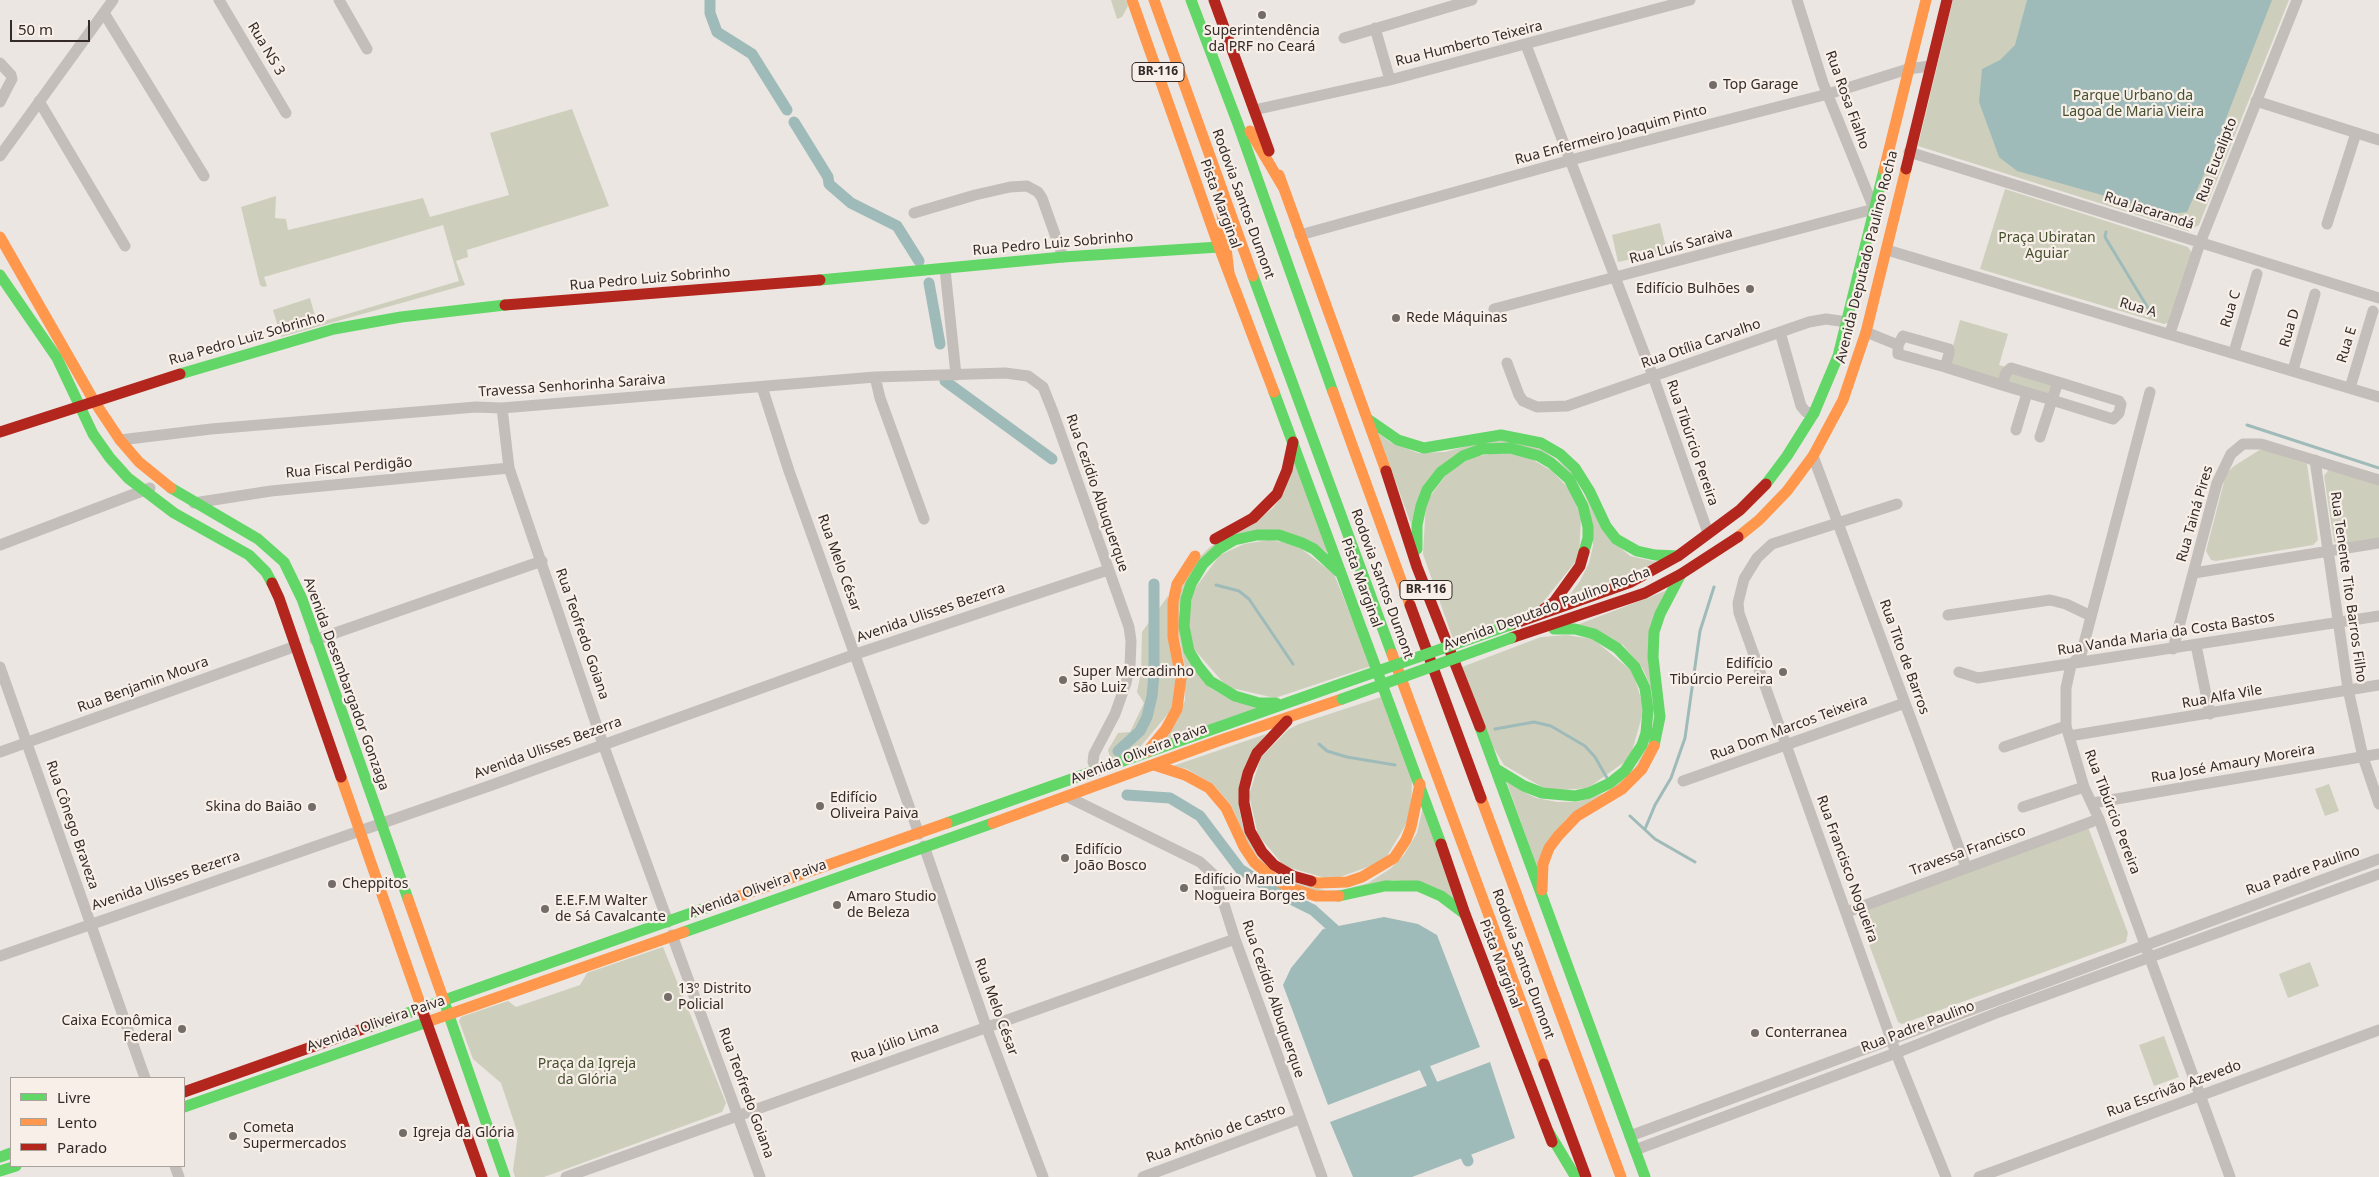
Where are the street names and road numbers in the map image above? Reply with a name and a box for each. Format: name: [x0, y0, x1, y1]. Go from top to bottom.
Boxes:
street label: Rua Humberto Teixeira: [1394, 18, 1544, 70]
street label: Rua NS 3: [244, 19, 288, 79]
street label: Rua Rosa Fialho: [1821, 48, 1873, 152]
road number: BR-116: [1132, 62, 1184, 82]
street label: Rua Enfermeiro Joaquim Pinto: [1513, 101, 1709, 169]
street label: Rua Eucalipto: [2193, 115, 2241, 205]
street label: Rodovia Santos Dumont: [1208, 127, 1278, 281]
street label: Avenida Deputado Paulino Rocha: [1832, 149, 1902, 365]
street label: Pista Marginal: [1196, 157, 1244, 251]
street label: Rua Jacarandá: [2102, 189, 2196, 233]
street label: Rua Luís Saraiva: [1627, 224, 1735, 268]
street label: Rua Pedro Luiz Sobrinho: [972, 229, 1134, 259]
street label: Rua Pedro Luiz Sobrinho: [569, 264, 731, 294]
street label: Rua C: [2217, 289, 2245, 329]
street label: Rua A: [2118, 295, 2158, 321]
street label: Rua D: [2277, 307, 2303, 349]
street label: Rua Pedro Luiz Sobrinho: [167, 309, 327, 369]
street label: Rua Otília Carvalho: [1639, 316, 1763, 372]
street label: Rua E: [2334, 325, 2360, 365]
street label: Travessa Senhorinha Saraiva: [478, 371, 666, 401]
street label: Rua Tibúrcio Pereira: [1663, 378, 1721, 508]
street label: Rua Cezídio Albuquerque: [1062, 412, 1132, 574]
street label: Rua Fiscal Perdigão: [285, 454, 413, 482]
street label: Rua Tainá Pires: [2173, 464, 2217, 564]
street label: Rua Tenente Tito Barros Filho: [2326, 490, 2370, 684]
street label: Rodovia Santos Dumont: [1347, 507, 1417, 661]
street label: Rua Melo César: [814, 512, 864, 614]
street label: Pista Marginal: [1337, 536, 1385, 630]
street label: Avenida Deputado Paulino Rocha: [1441, 564, 1653, 654]
street label: Rua Teofredo Goiana: [552, 566, 612, 702]
street label: Avenida Desembargador Gonzaga: [300, 575, 392, 793]
street label: Avenida Ulisses Bezerra: [855, 580, 1007, 646]
road number: BR-116: [1400, 580, 1452, 600]
street label: Rua Tito de Barros: [1875, 597, 1933, 717]
street label: Rua Vanda Maria da Costa Bastos: [2056, 609, 2276, 659]
street label: Rua Benjamin Moura: [75, 653, 211, 717]
street label: Rua Alfa Vile: [2181, 682, 2263, 712]
street label: Rua Dom Marcos Teixeira: [1708, 692, 1870, 764]
street label: Avenida Ulisses Bezerra: [472, 713, 624, 783]
street label: Avenida Oliveira Paiva: [1068, 720, 1210, 788]
street label: Rua José Amaury Moreira: [2150, 741, 2316, 787]
street label: Rua Tibúrcio Pereira: [2080, 747, 2144, 877]
street label: Rua Cônego Braveza: [42, 758, 102, 892]
street label: Rua Francisco Nogueira: [1813, 793, 1881, 945]
street label: Travessa Francisco: [1908, 822, 2028, 880]
street label: Rua Padre Paulino: [2244, 843, 2362, 899]
street label: Avenida Ulisses Bezerra: [90, 848, 242, 914]
street label: Avenida Oliveira Paiva: [687, 856, 829, 922]
street label: Rodovia Santos Dumont: [1488, 887, 1558, 1041]
street label: Pista Marginal: [1475, 917, 1525, 1011]
street label: Rua Cezídio Albuquerque: [1238, 918, 1308, 1080]
street label: Rua Melo César: [971, 956, 1021, 1058]
street label: Avenida Oliveira Paiva: [305, 992, 447, 1056]
street label: Rua Padre Paulino: [1859, 998, 1977, 1056]
street label: Rua Júlio Lima: [849, 1019, 941, 1067]
street label: Rua Teofredo Goiana: [715, 1025, 777, 1161]
street label: Rua Escrivão Azevedo: [2105, 1057, 2243, 1121]
street label: Rua Antônio de Castro: [1144, 1101, 1288, 1167]

